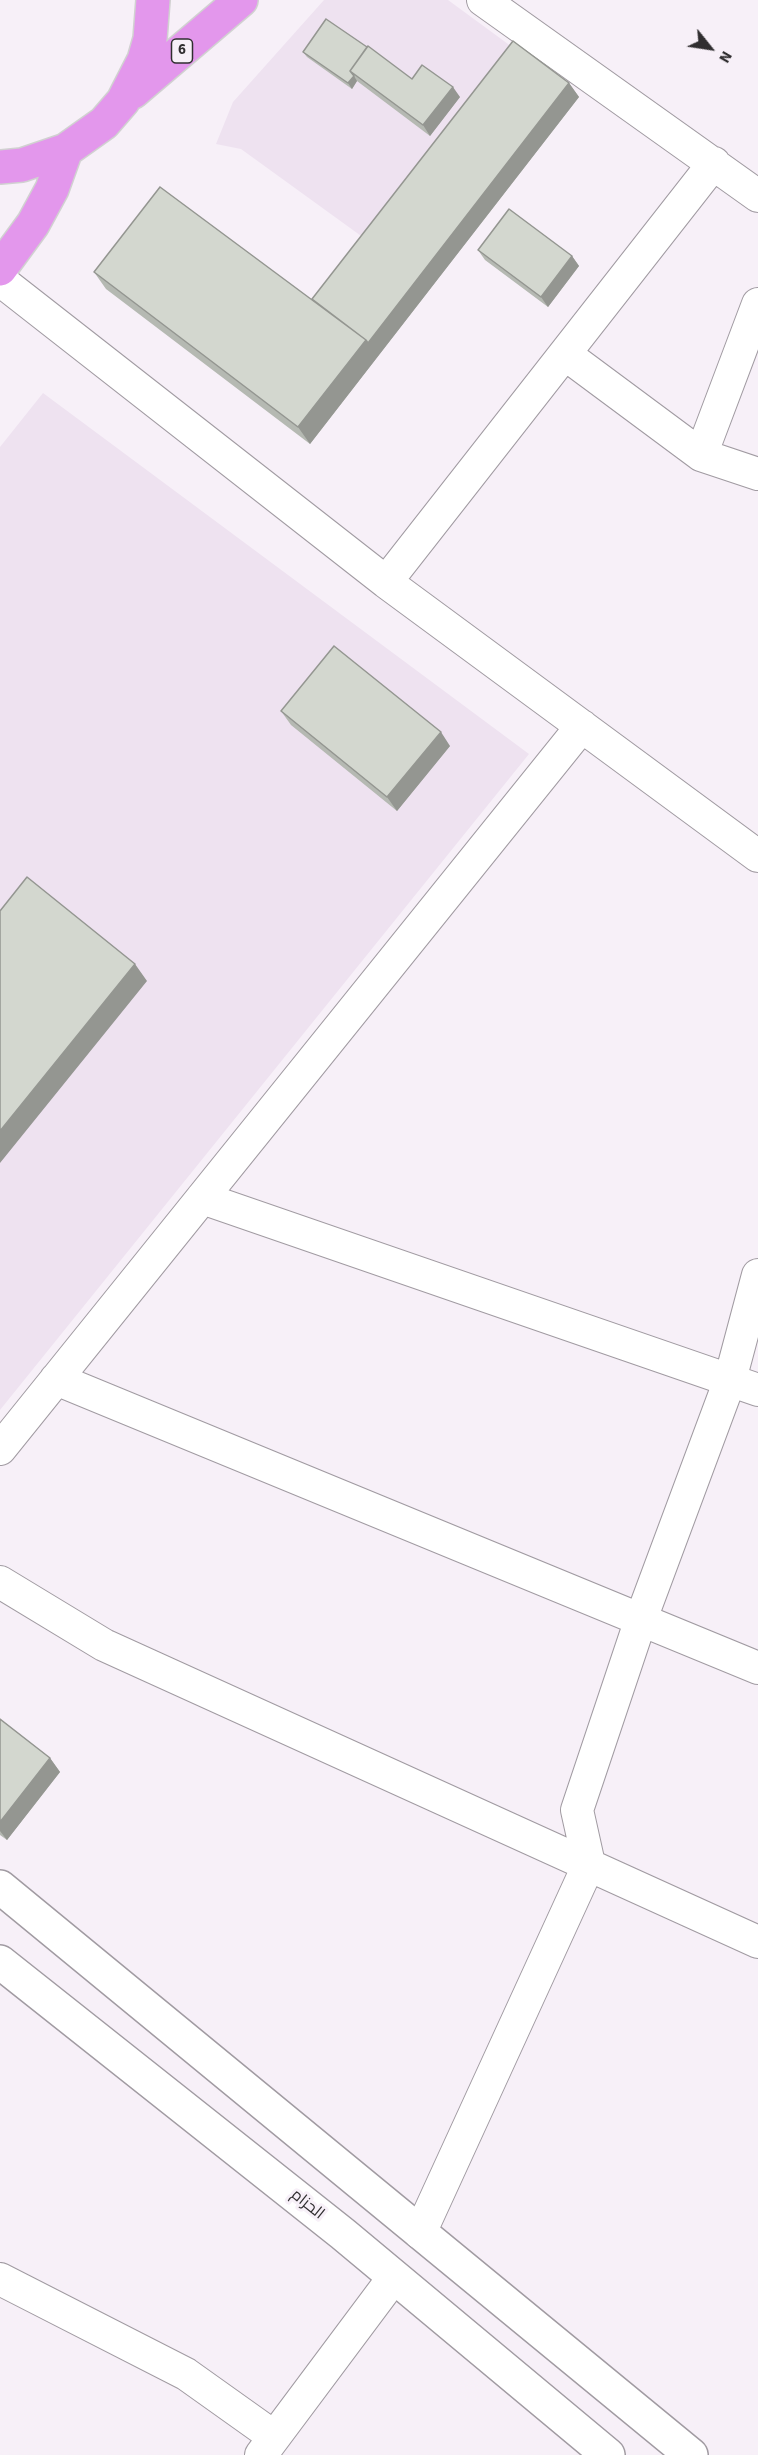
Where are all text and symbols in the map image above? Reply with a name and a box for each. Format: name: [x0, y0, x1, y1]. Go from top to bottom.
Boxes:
north arrow: [680, 18, 740, 78]
road number: 6: [172, 39, 192, 63]
text: N: [713, 47, 738, 67]
street label: الحزام: [286, 2186, 328, 2224]

